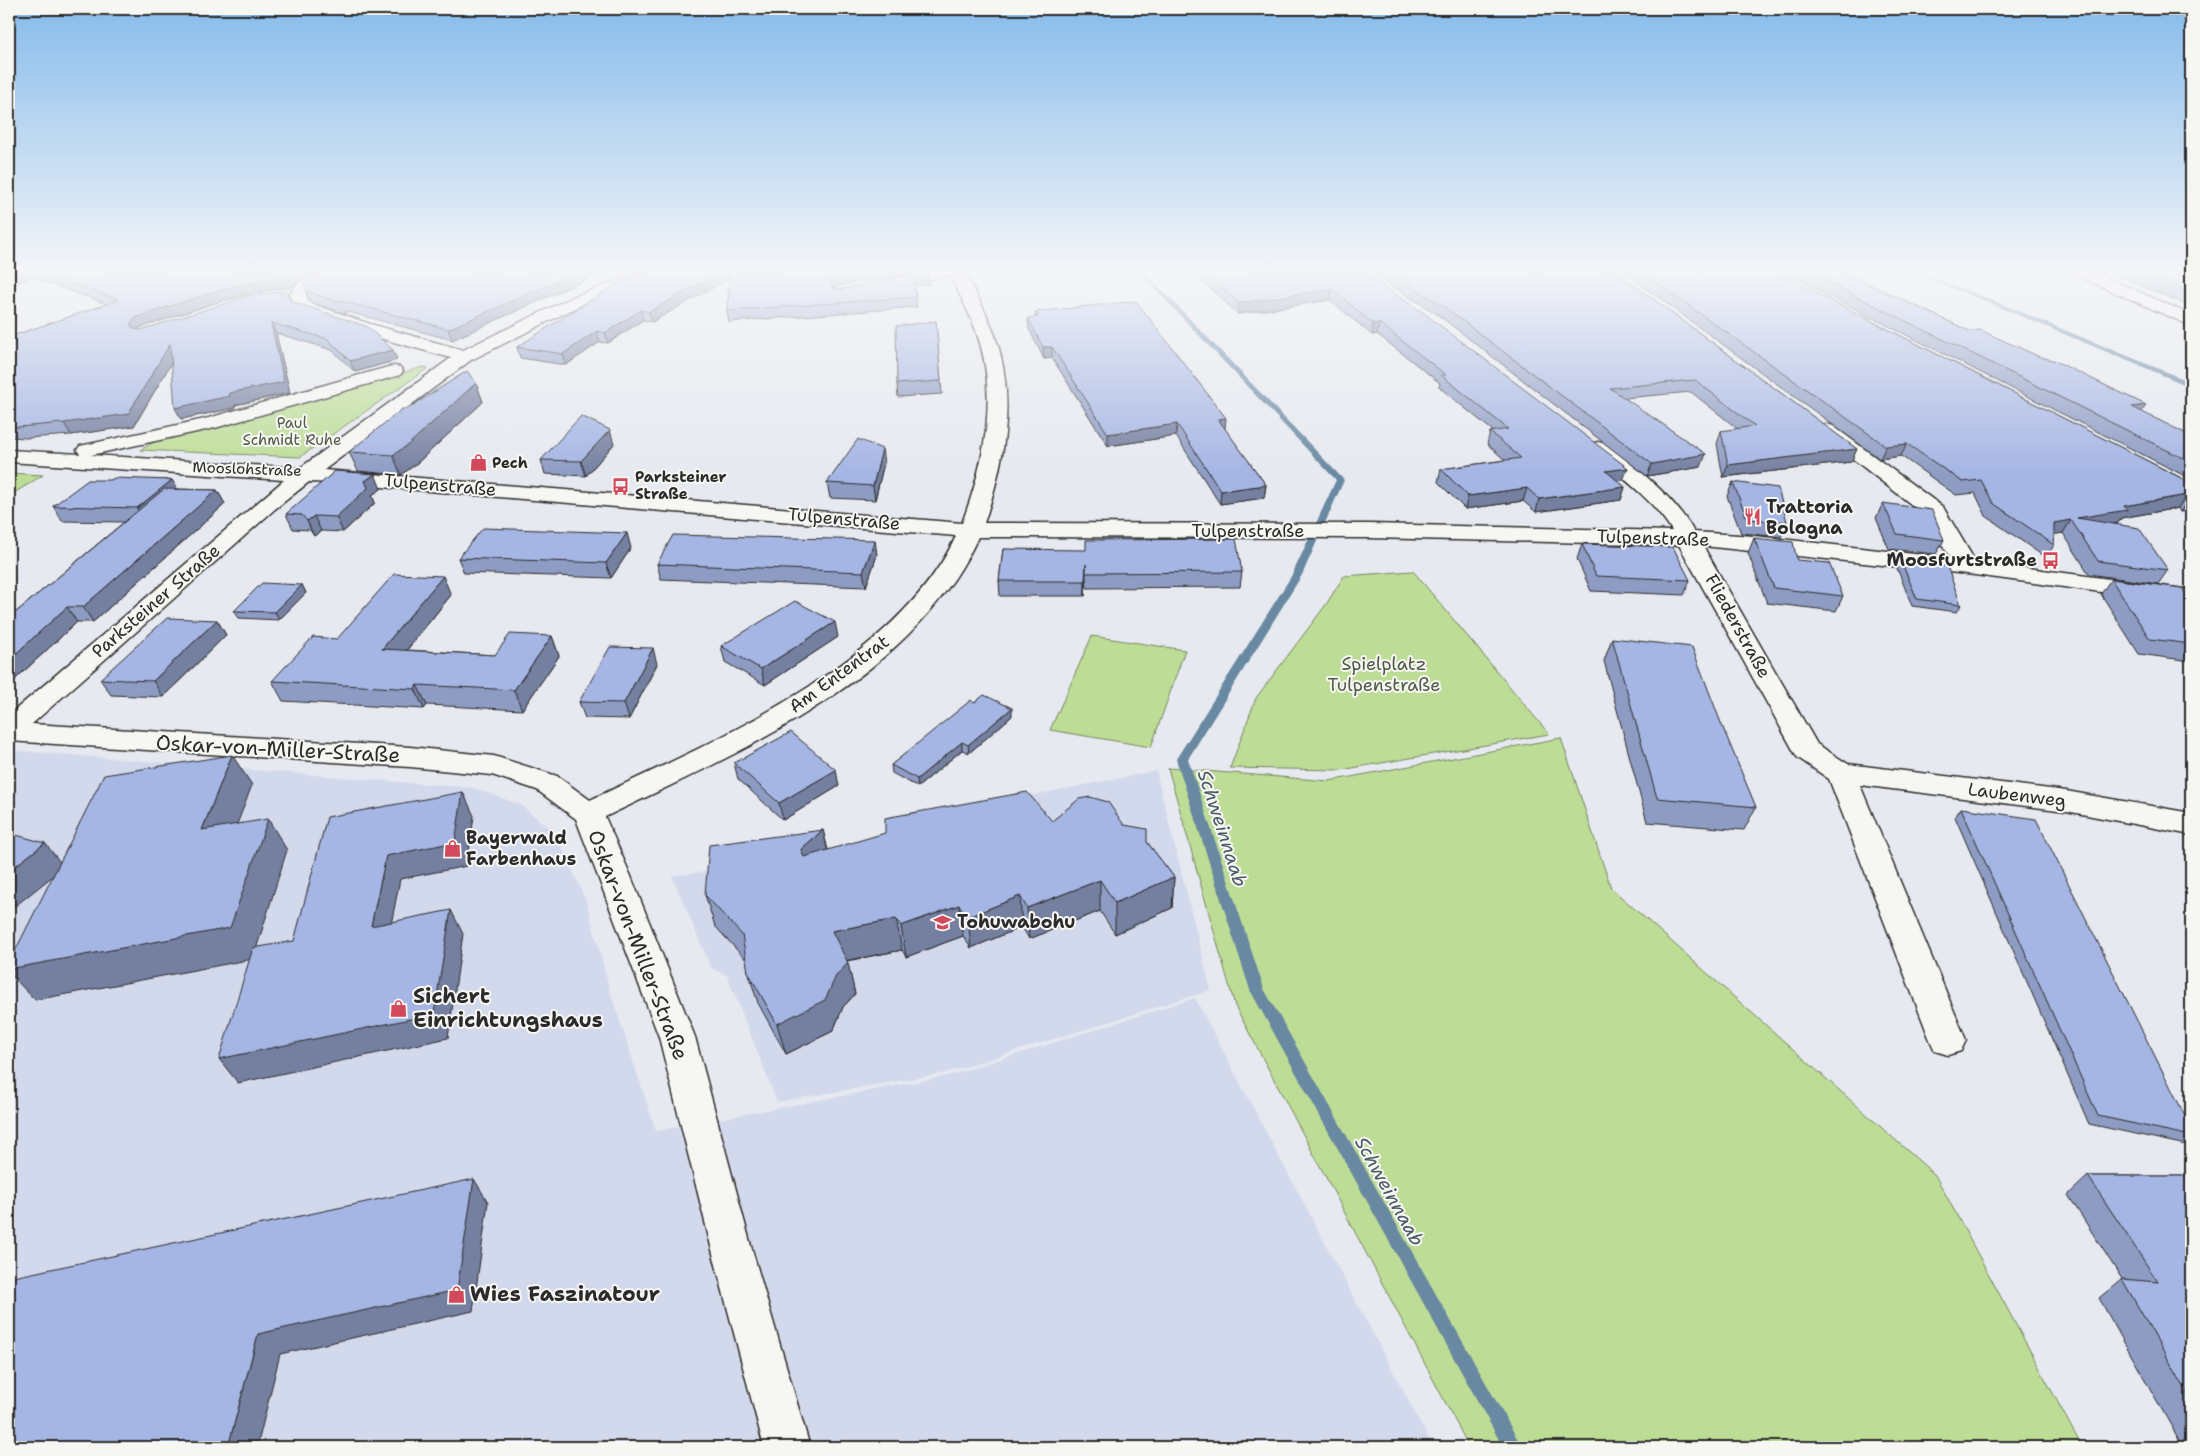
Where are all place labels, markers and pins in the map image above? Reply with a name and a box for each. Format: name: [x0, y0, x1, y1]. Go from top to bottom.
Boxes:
shop icon: Pech: [468, 453, 488, 473]
place label: Pech: [492, 453, 528, 473]
place label: Parksteiner Straße: [635, 467, 726, 504]
bus stop icon: Parksteiner Straße: [611, 476, 631, 496]
place label: Trattoria Bologna: [1766, 495, 1853, 540]
restaurant icon: Trattoria Bologna: [1742, 507, 1762, 527]
place label: Moosfurtstraße: [1886, 548, 2037, 572]
bus stop icon: Moosfurtstraße: [2041, 550, 2061, 570]
place label: Bayerwald Farbenhaus: [466, 826, 576, 871]
shop icon: Bayerwald Farbenhaus: [442, 838, 462, 858]
place label: Tohuwabohu: [957, 910, 1075, 934]
school or university icon: Tohuwabohu: [933, 912, 953, 932]
place label: Sichert Einrichtungshaus: [413, 982, 603, 1034]
shop icon: Sichert Einrichtungshaus: [389, 998, 409, 1018]
place label: Wies Faszinatour: [470, 1280, 660, 1308]
shop icon: Wies Faszinatour: [446, 1284, 466, 1304]

